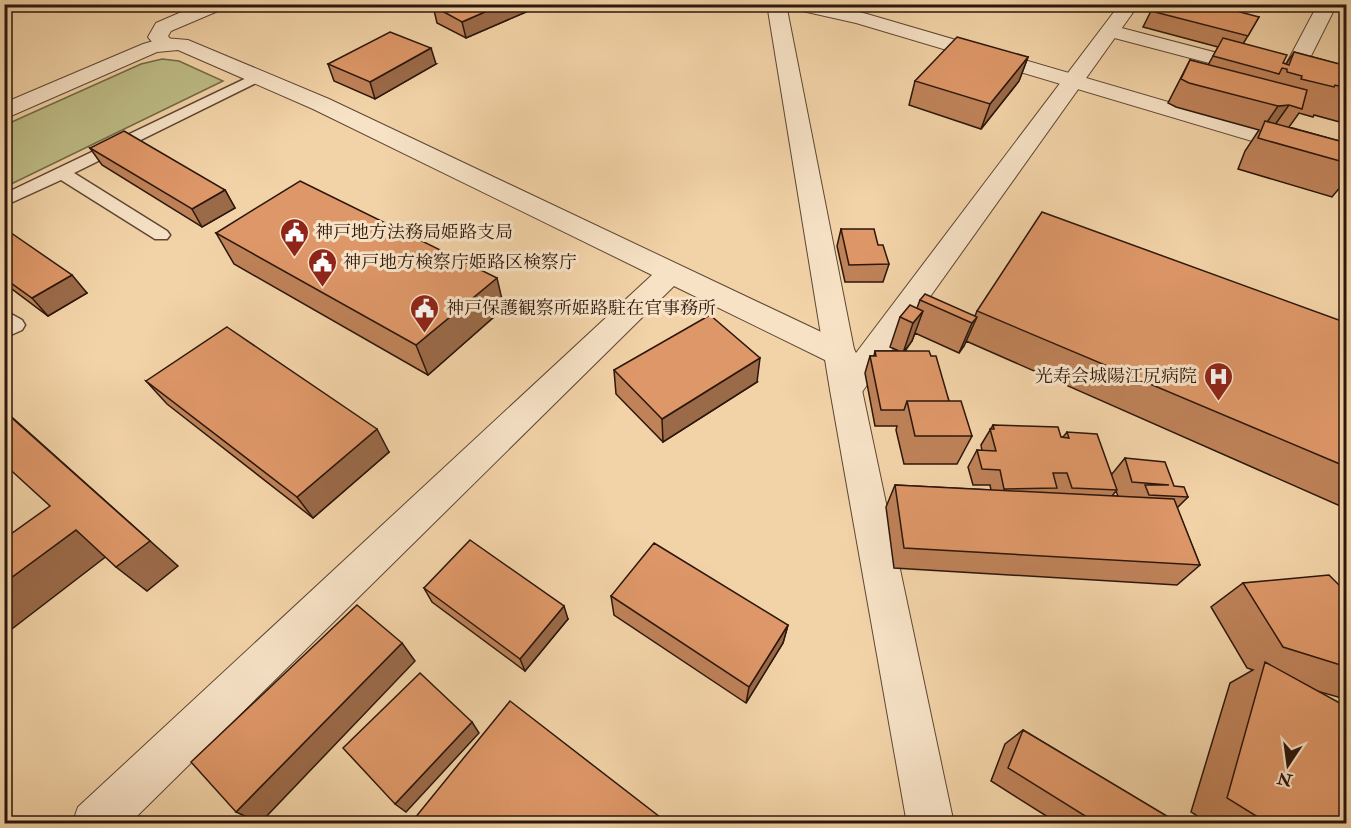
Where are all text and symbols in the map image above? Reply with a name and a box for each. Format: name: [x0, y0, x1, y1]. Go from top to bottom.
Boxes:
public building icon: 神戸地方法務局姫路支局: [278, 216, 310, 258]
place label: 神戸地方法務局姫路支局: [315, 221, 513, 244]
public building icon: 神戸地方検察庁姫路区検察庁: [306, 246, 338, 288]
place label: 神戸地方検察庁姫路区検察庁: [343, 251, 577, 274]
public building icon: 神戸保護観察所姫路駐在官事務所: [409, 292, 441, 334]
place label: 神戸保護観察所姫路駐在官事務所: [446, 297, 716, 320]
hospital icon: 光寿会城陽江尻病院: [1202, 360, 1234, 402]
place label: 光寿会城陽江尻病院: [1035, 365, 1197, 388]
north arrow: [1258, 735, 1318, 795]
text: N: [1275, 767, 1295, 790]

